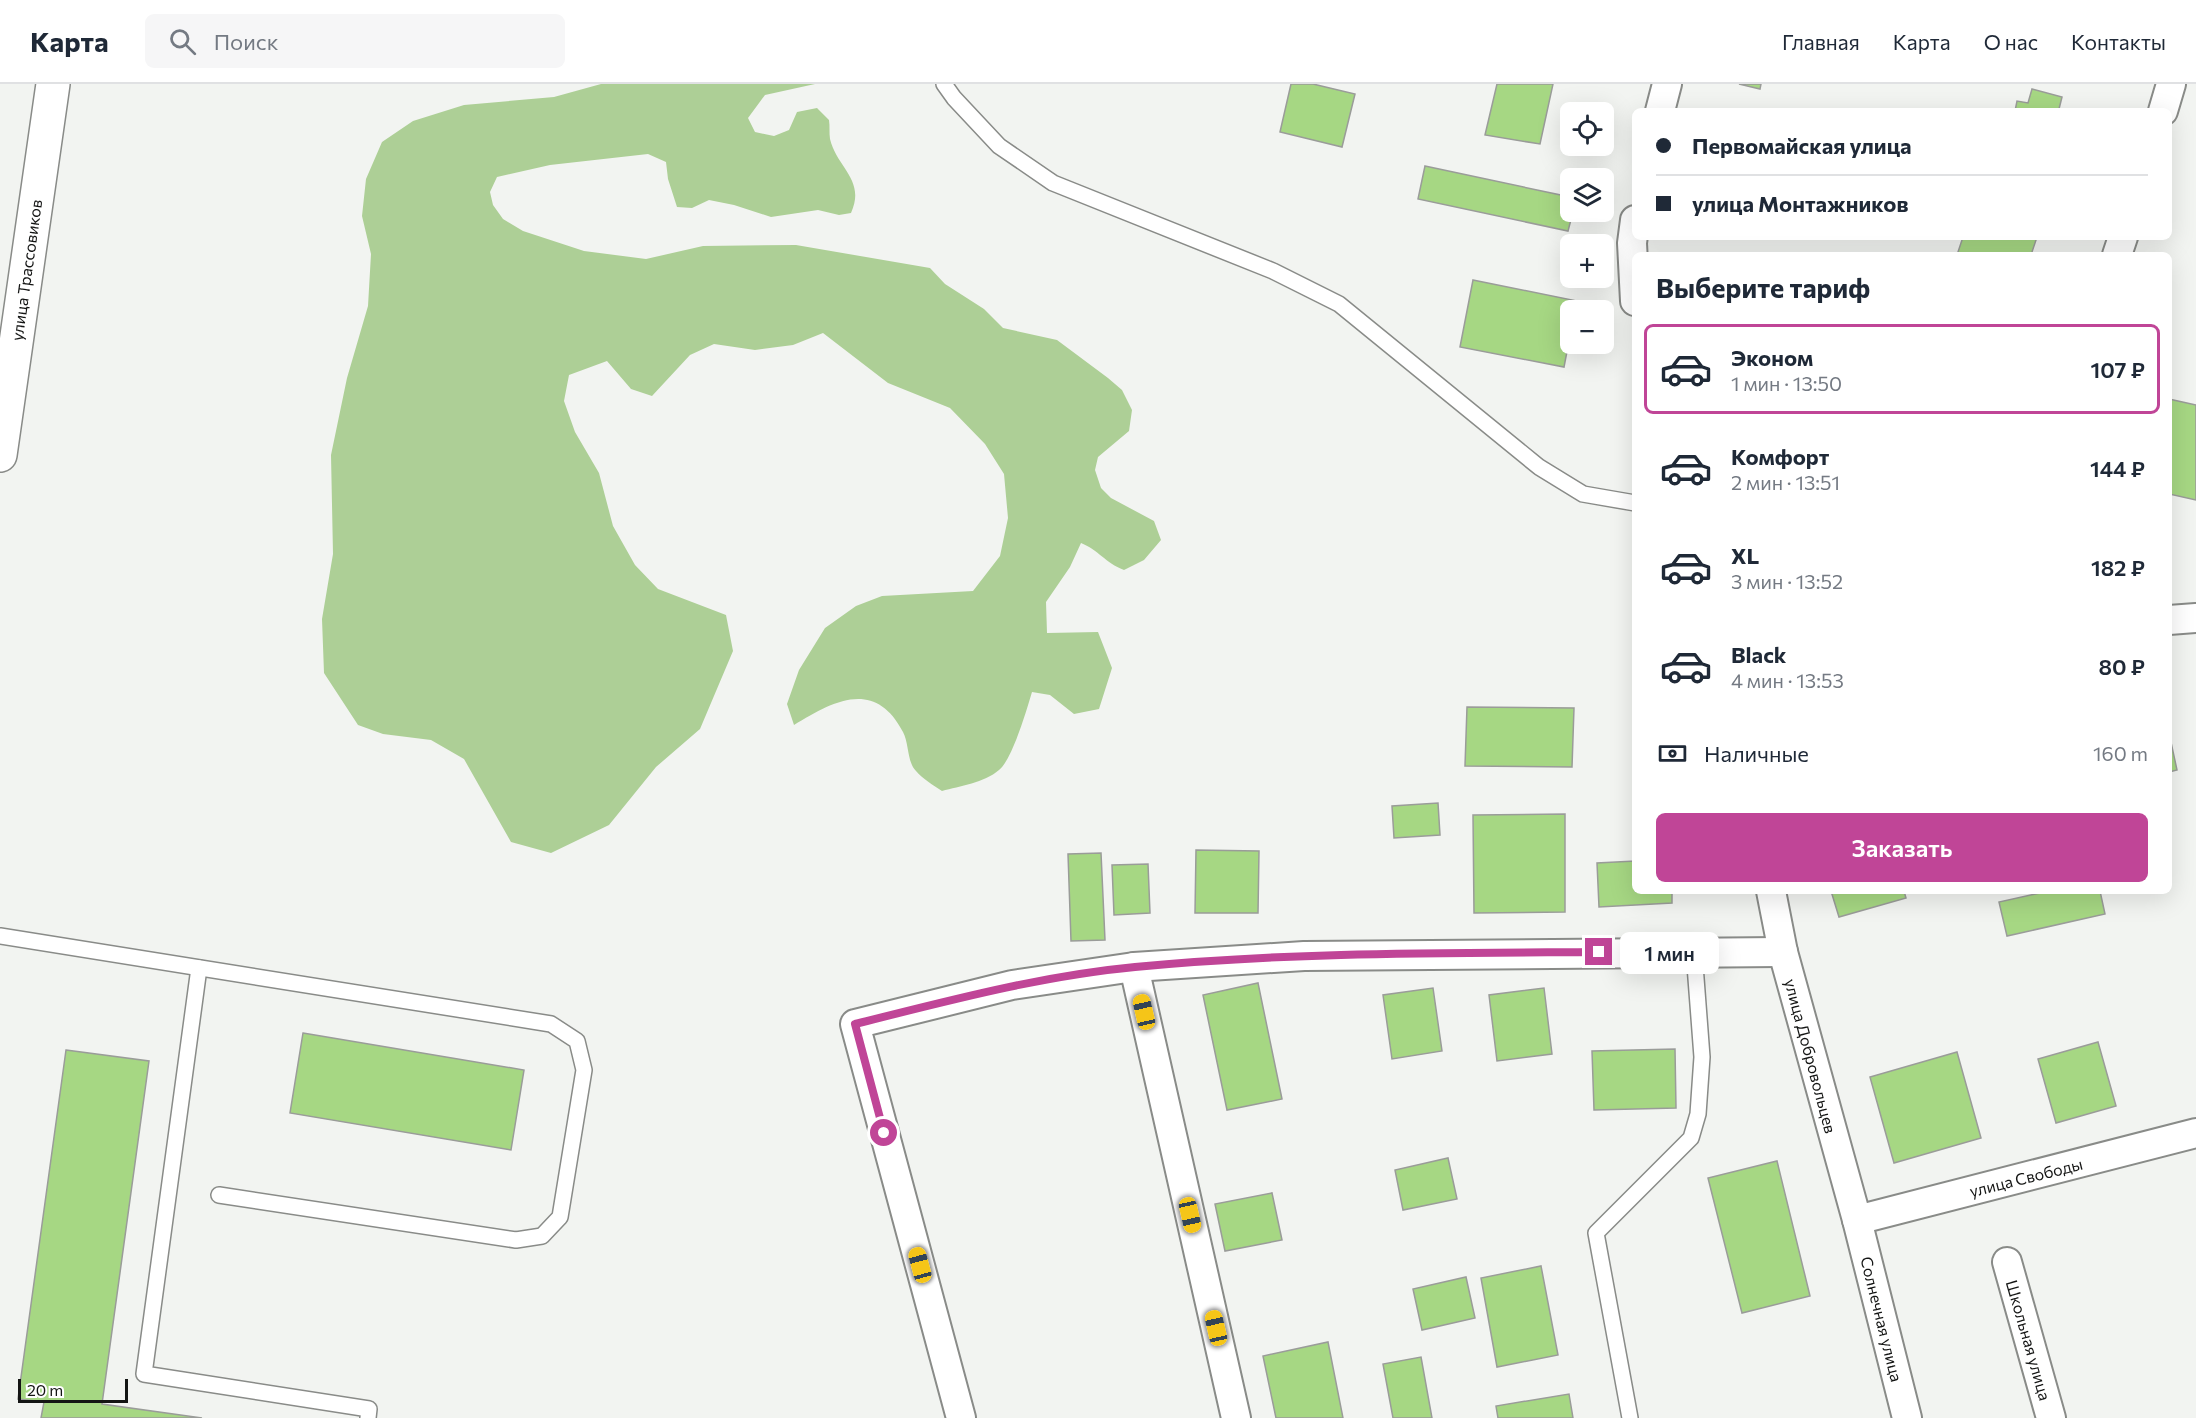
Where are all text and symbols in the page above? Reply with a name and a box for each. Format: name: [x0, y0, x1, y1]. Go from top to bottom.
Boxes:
search box: [145, 14, 565, 68]
text: Карта: [30, 24, 109, 58]
icon: search: [166, 25, 199, 58]
text: Поиск: [214, 28, 278, 55]
text: Главная: [1782, 29, 1860, 54]
text: Карта: [1893, 29, 1951, 54]
text: О нас: [1984, 29, 2038, 54]
text: Контакты: [2071, 29, 2166, 54]
map controls: [1560, 102, 1614, 354]
button: locate: [1560, 102, 1614, 156]
text: Первомайская улица: [1692, 132, 1912, 159]
button: layers: [1560, 168, 1614, 222]
text: улица Монтажников: [1692, 190, 1908, 217]
street label: улица Трассовиков: [7, 198, 45, 342]
button: +: [1560, 234, 1614, 288]
text: Выберите тариф: [1656, 271, 1870, 304]
button: −: [1560, 300, 1614, 354]
icon: car: [1659, 342, 1713, 396]
text: Эконом: [1731, 344, 1813, 371]
text: 107 ₽: [2090, 356, 2145, 383]
text: 1 мин · 13:50: [1731, 371, 1842, 395]
icon: car: [1659, 441, 1713, 495]
text: Комфорт: [1731, 443, 1829, 470]
text: 144 ₽: [2090, 455, 2145, 482]
text: 2 мин · 13:51: [1731, 470, 1840, 494]
icon: car: [1659, 540, 1713, 594]
text: XL: [1731, 542, 1759, 569]
text: 182 ₽: [2091, 554, 2145, 581]
text: 3 мин · 13:52: [1731, 569, 1843, 593]
icon: car: [1659, 639, 1713, 693]
text: Black: [1731, 641, 1786, 668]
text: 80 ₽: [2098, 653, 2145, 680]
text: 4 мин · 13:53: [1731, 668, 1844, 692]
icon: cash: [1656, 737, 1689, 770]
text: Наличные: [1704, 740, 1809, 767]
text: 160 m: [2093, 741, 2148, 765]
button: Заказать: [1656, 813, 2148, 882]
callout: 1 мин: [1620, 931, 1719, 973]
route end: [1585, 938, 1612, 965]
text: 1 мин: [1644, 941, 1695, 965]
street label: улица Добровольцев: [1781, 977, 1841, 1135]
car: [1131, 992, 1157, 1032]
route start: [870, 1119, 897, 1146]
street label: улица Свободы: [1967, 1154, 2085, 1200]
car: [1177, 1195, 1203, 1235]
car: [907, 1245, 933, 1285]
street label: Солнечная улица: [1857, 1254, 1907, 1384]
street label: Школьная улица: [2003, 1278, 2055, 1402]
car: [1203, 1308, 1229, 1348]
scale bar: [18, 1376, 128, 1404]
text: 20 m: [27, 1380, 63, 1399]

